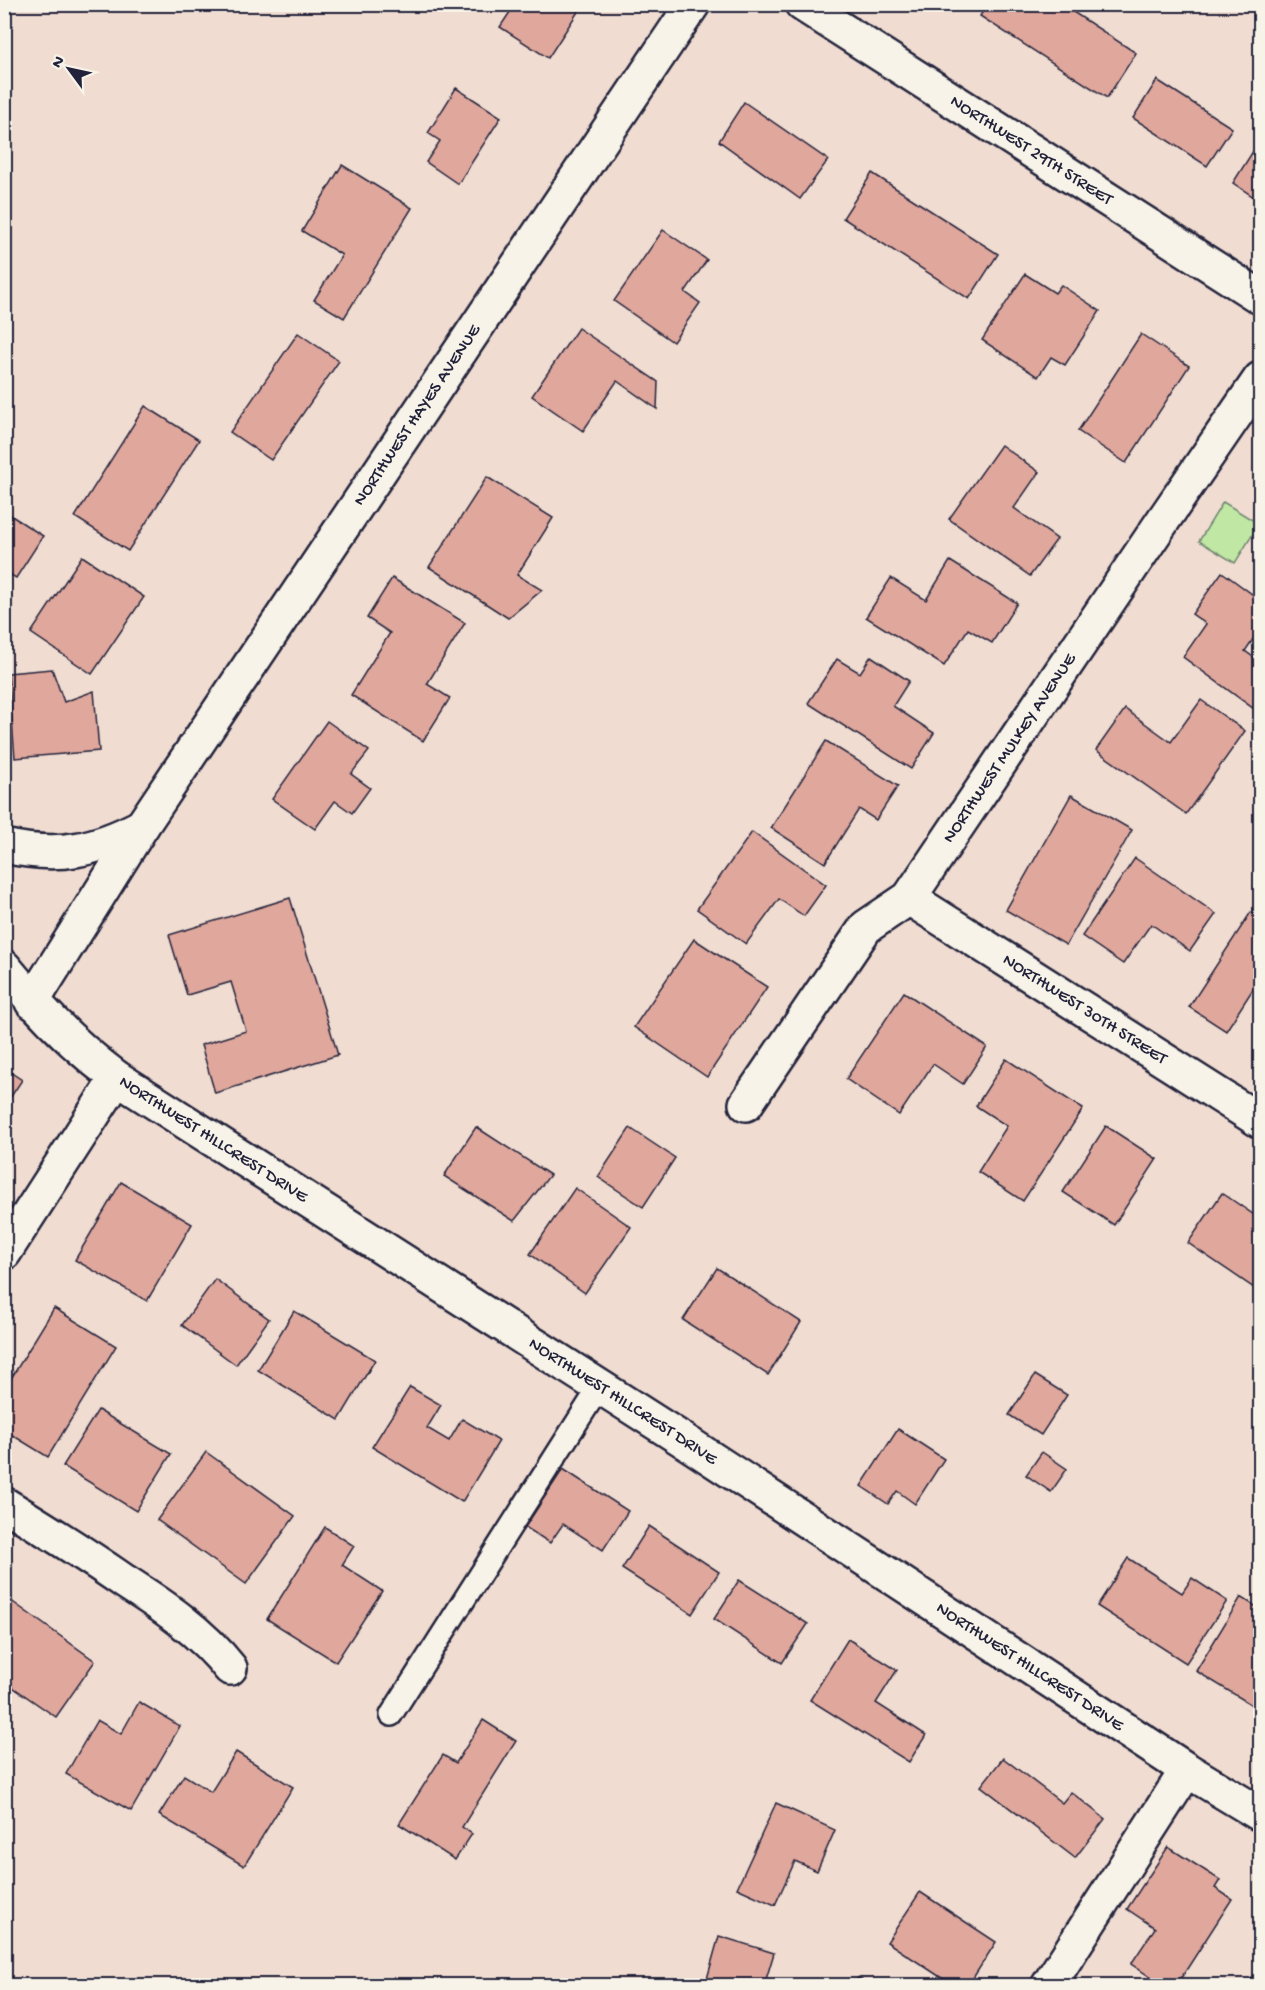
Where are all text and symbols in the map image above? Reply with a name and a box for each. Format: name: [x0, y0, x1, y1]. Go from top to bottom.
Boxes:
north arrow: [39, 39, 99, 99]
text: N: [49, 53, 70, 72]
street label: NORTHWEST 29TH STREET: [946, 91, 1117, 211]
street label: NORTHWEST HAYES AVENUE: [349, 320, 486, 510]
street label: NORTHWEST MULKEY AVENUE: [938, 649, 1081, 847]
street label: NORTHWEST 30TH STREET: [999, 950, 1172, 1070]
street label: NORTHWEST HILLCREST DRIVE: [115, 1071, 312, 1208]
street label: NORTHWEST HILLCREST DRIVE: [524, 1333, 721, 1470]
street label: NORTHWEST HILLCREST DRIVE: [932, 1598, 1128, 1736]

